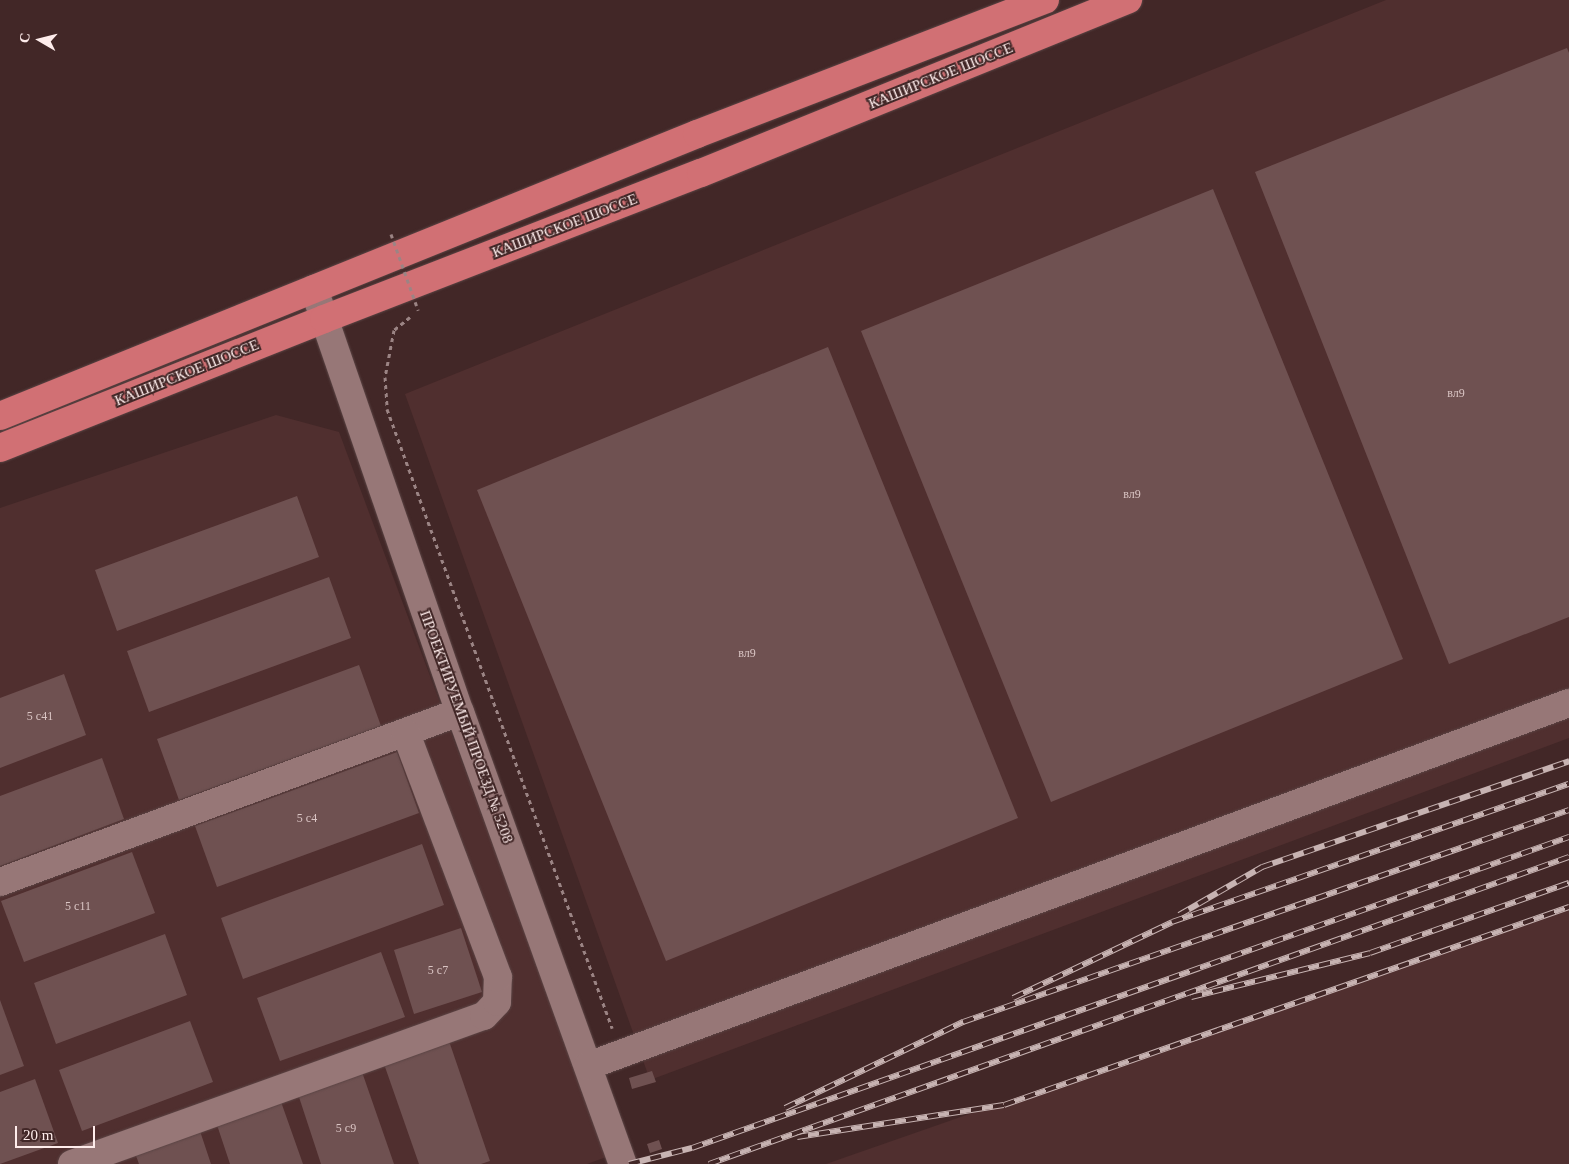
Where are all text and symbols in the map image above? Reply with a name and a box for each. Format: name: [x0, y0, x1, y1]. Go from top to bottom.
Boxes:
north arrow: [15, 15, 65, 65]
text: С: [17, 32, 33, 44]
street label: КАШИРСКОЕ ШОССЕ: [866, 39, 1016, 113]
street label: КАШИРСКОЕ ШОССЕ: [490, 190, 640, 262]
street label: КАШИРСКОЕ ШОССЕ: [112, 336, 262, 410]
house number: вл9: [1447, 387, 1465, 401]
house number: вл9: [1123, 488, 1141, 502]
street label: ПРОЕКТИРУЕМЫЙ ПРОЕЗД № 5208: [415, 608, 517, 846]
house number: вл9: [738, 647, 756, 661]
house number: 5 с41: [27, 710, 53, 724]
house number: 5 с4: [297, 812, 317, 826]
house number: 5 с11: [65, 900, 91, 914]
house number: 5 с7: [428, 964, 448, 978]
scale bar: [18, 1116, 98, 1148]
house number: 5 с9: [336, 1122, 356, 1136]
text: 20 m: [23, 1127, 53, 1143]

